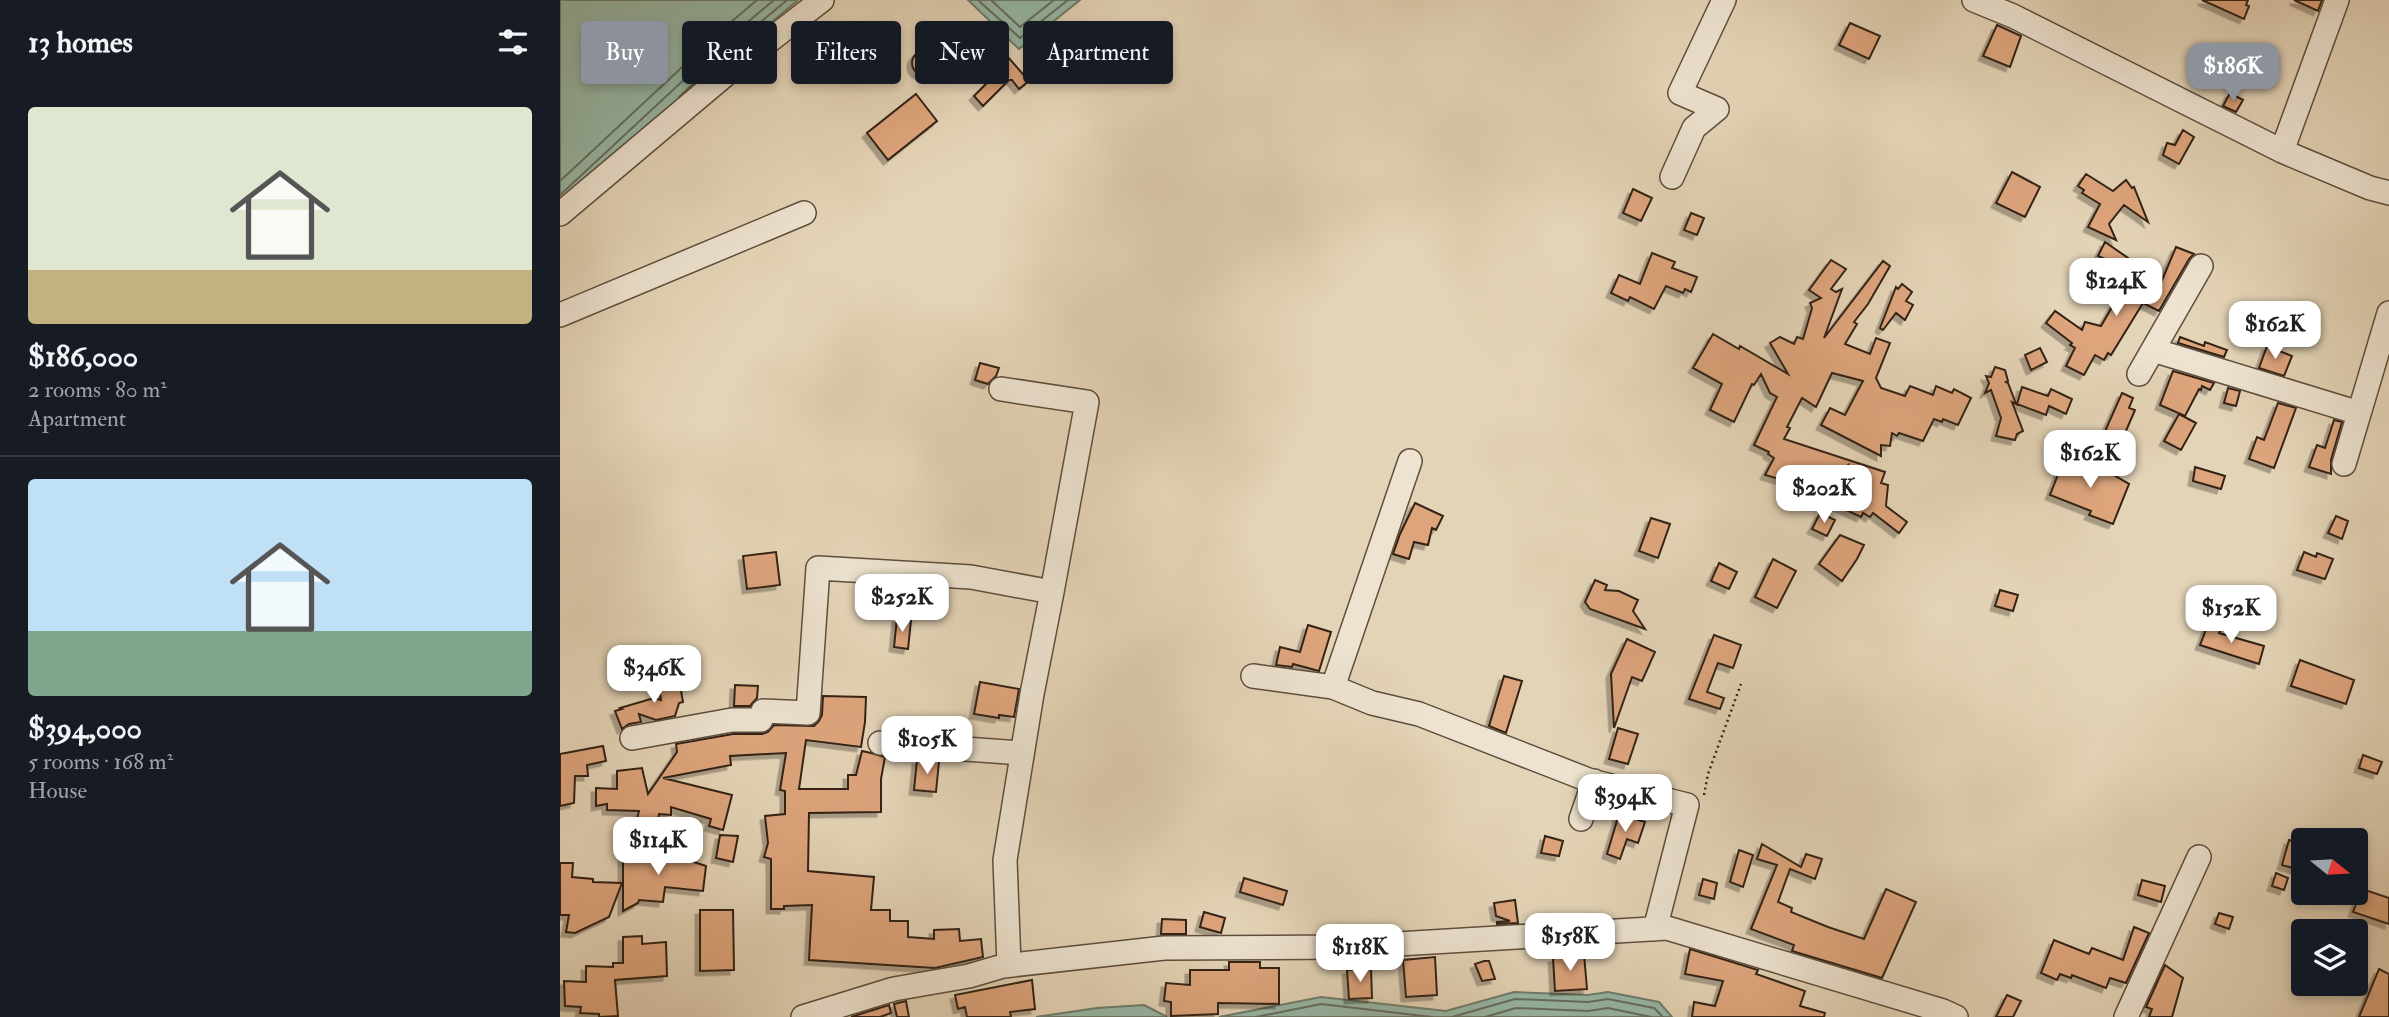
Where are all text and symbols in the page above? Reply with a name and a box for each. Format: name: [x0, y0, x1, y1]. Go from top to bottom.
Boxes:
chip: Buy: [581, 21, 668, 84]
chip: Rent: [682, 21, 777, 84]
chip: Filters: [791, 21, 901, 84]
chip: New: [915, 21, 1009, 84]
chip: Apartment: [1023, 21, 1173, 84]
icon: filters: [494, 23, 532, 61]
text: 13 homes: [28, 24, 133, 61]
pin: $186K: [2184, 43, 2282, 103]
text: $186K: [2203, 51, 2263, 80]
icon: home: [217, 152, 343, 278]
pin: $124K: [2067, 258, 2165, 318]
text: $124K: [2085, 266, 2147, 295]
pin: $162K: [2226, 302, 2324, 361]
text: $162K: [2245, 309, 2305, 338]
text: $186,000: [28, 338, 138, 375]
text: 2 rooms · 80 m²: [28, 375, 167, 404]
text: Apartment: [28, 404, 126, 433]
pin: $162K: [2041, 430, 2139, 490]
text: $162K: [2060, 438, 2120, 467]
pin: $202K: [1775, 466, 1873, 525]
text: $202K: [1792, 473, 1856, 502]
icon: home: [217, 524, 343, 650]
pin: $252K: [853, 574, 951, 634]
text: $252K: [871, 582, 933, 611]
pin: $152K: [2182, 586, 2280, 645]
text: $152K: [2202, 593, 2260, 622]
pin: $346K: [605, 646, 703, 705]
text: $346K: [623, 653, 685, 682]
text: $394,000: [28, 710, 142, 747]
pin: $105K: [878, 716, 976, 776]
text: $105K: [897, 724, 957, 753]
text: 5 rooms · 168 m²: [28, 747, 173, 776]
pin: $394K: [1576, 774, 1674, 834]
text: House: [28, 776, 87, 805]
text: $394K: [1594, 782, 1656, 811]
pin: $114K: [609, 818, 707, 877]
text: $114K: [629, 825, 687, 854]
north arrow: [2291, 828, 2368, 905]
map controls: [2291, 828, 2368, 996]
pin: $158K: [1521, 914, 1619, 973]
button: layers: [2291, 919, 2368, 996]
text: $158K: [1541, 921, 1599, 950]
pin: $118K: [1311, 925, 1409, 984]
text: $118K: [1332, 932, 1388, 961]

